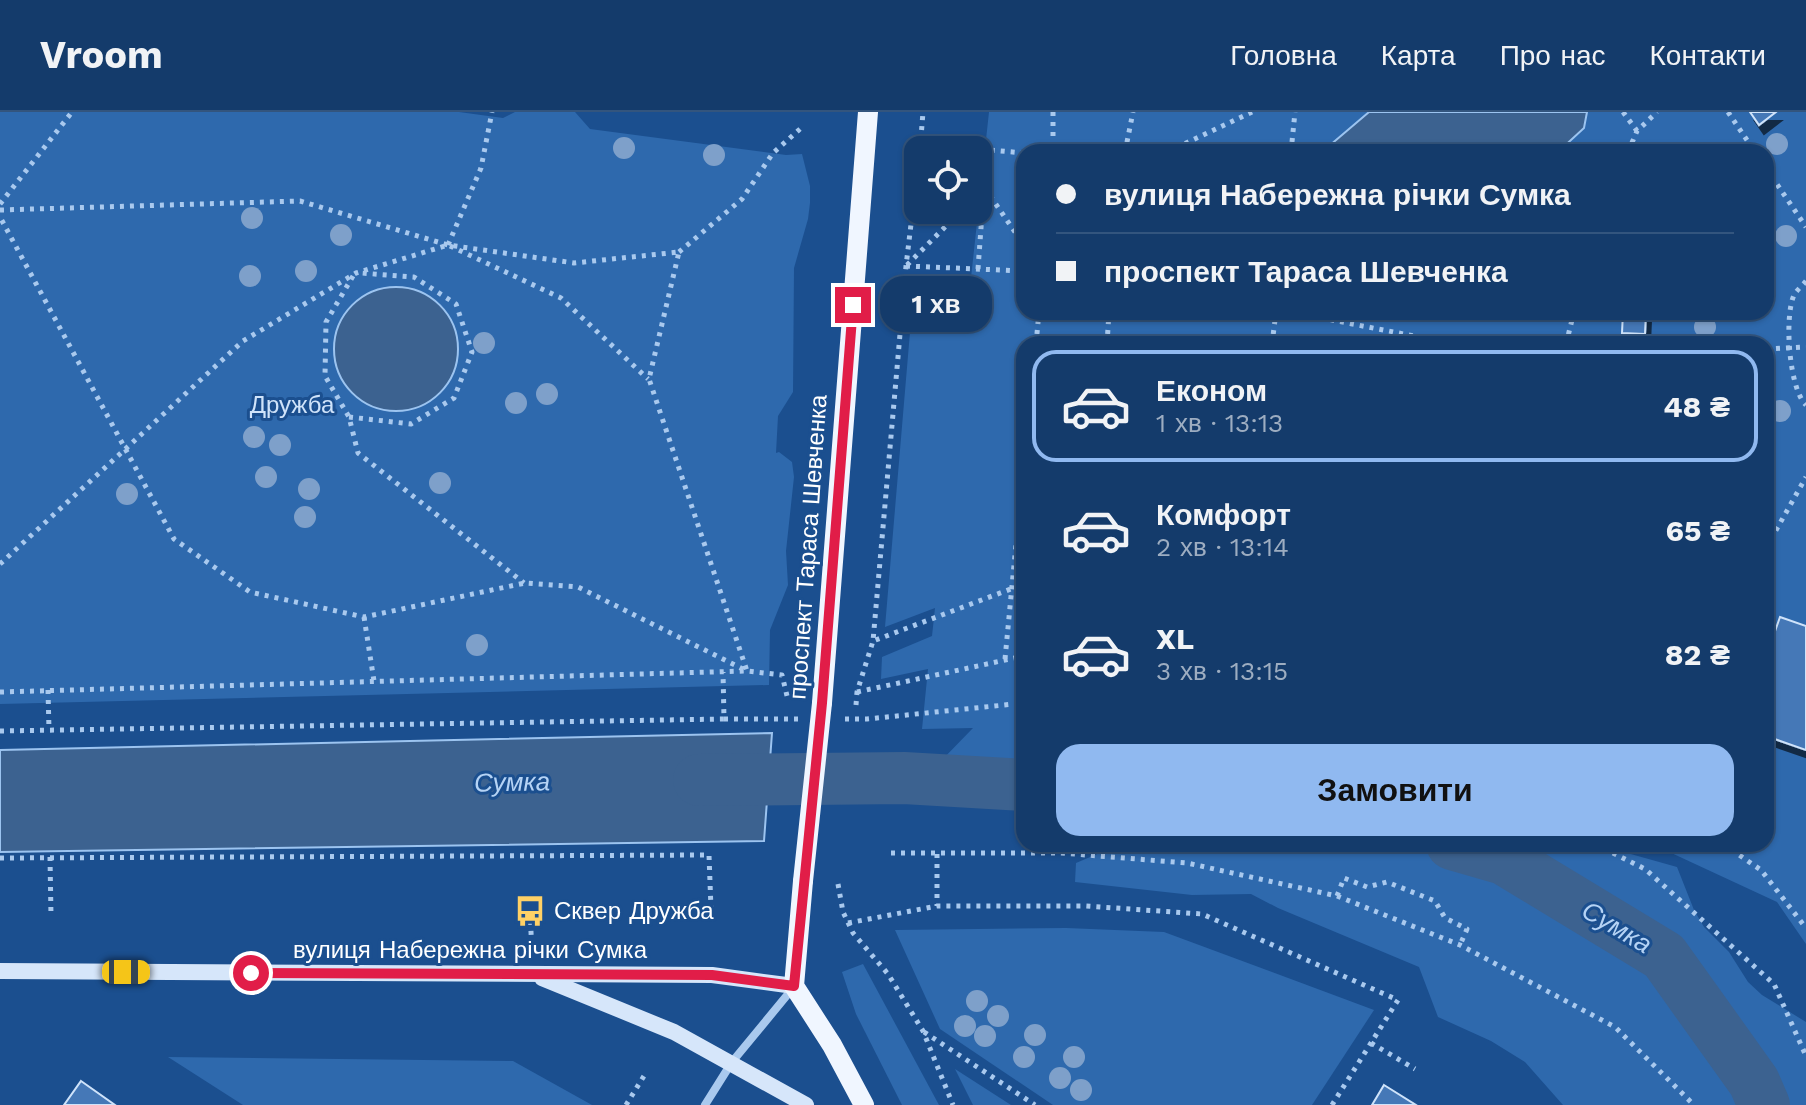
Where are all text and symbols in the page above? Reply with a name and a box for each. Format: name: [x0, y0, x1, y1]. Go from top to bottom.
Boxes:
text: Vroom: [40, 33, 163, 77]
text: Головна: [1230, 39, 1337, 72]
text: Карта: [1381, 39, 1456, 72]
text: Про нас: [1500, 39, 1606, 72]
text: Контакти: [1650, 39, 1766, 72]
map controls: [904, 136, 992, 224]
button: locate: [904, 136, 992, 224]
text: вулиця Набережна річки Сумка: [1104, 177, 1571, 212]
text: проспект Тараса Шевченка: [1104, 254, 1508, 289]
callout: 1 хв: [881, 277, 993, 333]
route end: [835, 287, 871, 323]
text: 1 хв: [911, 289, 961, 319]
icon: car: [1060, 370, 1132, 442]
text: Економ: [1156, 373, 1267, 408]
text: 48 ₴: [1663, 389, 1730, 424]
park label: Дружба: [250, 391, 335, 419]
street label: проспект Тараса Шевченка: [783, 393, 833, 700]
text: 1 хв · 13:13: [1156, 408, 1283, 438]
icon: car: [1060, 494, 1132, 566]
text: Комфорт: [1156, 497, 1291, 532]
text: 65 ₴: [1665, 513, 1730, 548]
text: 2 хв · 13:14: [1156, 532, 1289, 562]
icon: car: [1060, 618, 1132, 690]
text: XL: [1156, 621, 1194, 656]
text: 82 ₴: [1665, 637, 1730, 672]
text: 3 хв · 13:15: [1156, 656, 1288, 686]
button: Замовити: [1056, 744, 1734, 836]
water label: Сумка: [474, 766, 550, 798]
bus stop icon: Сквер Дружба: [513, 894, 547, 928]
water label: Сумка: [1577, 895, 1657, 959]
place label: Сквер Дружба: [554, 897, 714, 925]
street label: вулиця Набережна річки Сумка: [293, 936, 648, 964]
route start: [233, 955, 269, 991]
car: [102, 960, 150, 984]

